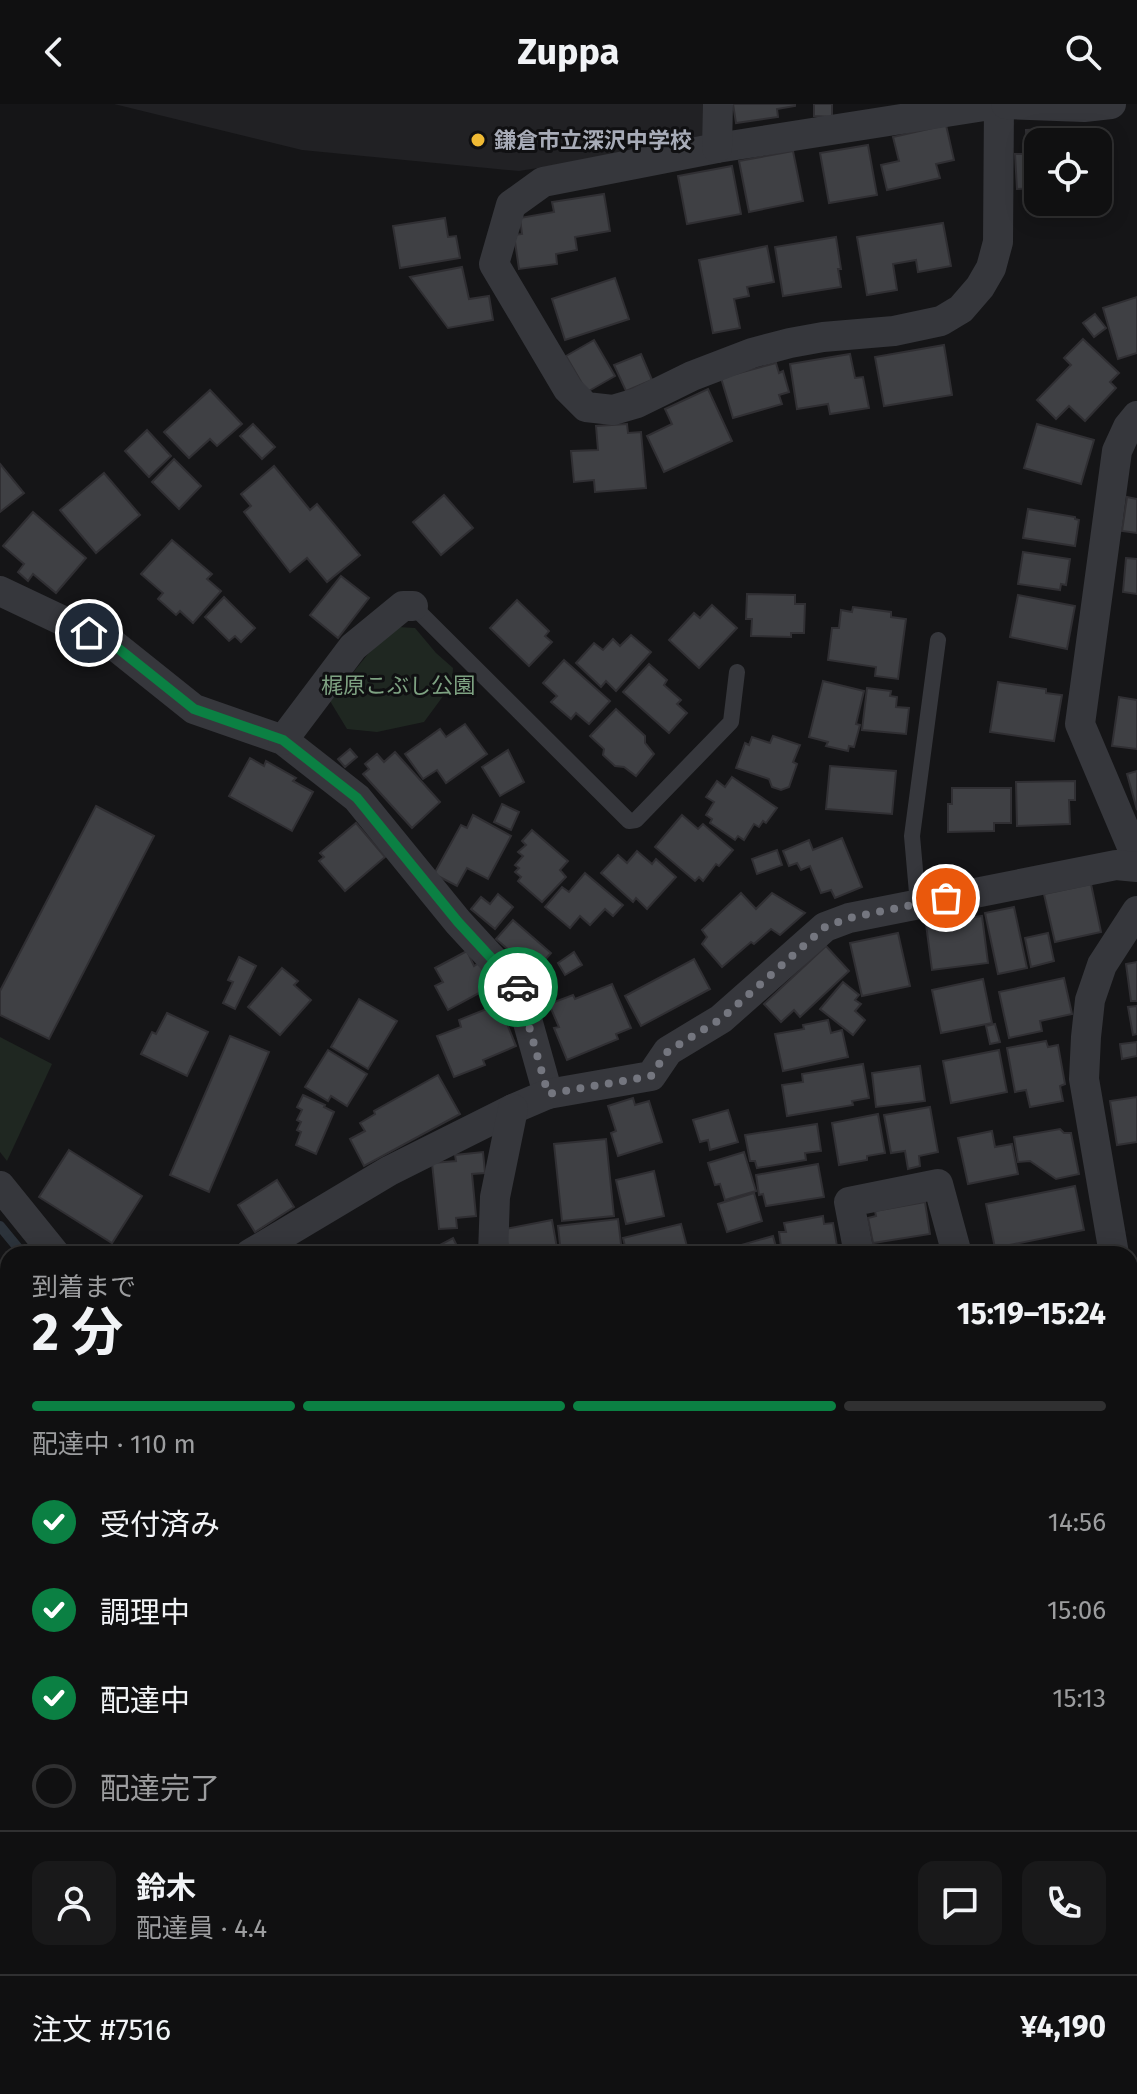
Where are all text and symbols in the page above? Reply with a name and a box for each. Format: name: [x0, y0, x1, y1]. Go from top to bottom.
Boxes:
icon: back: [32, 30, 76, 74]
text: Zuppa: [518, 30, 619, 74]
icon: search: [1061, 30, 1105, 74]
place label: 鎌倉市立深沢中学校: [494, 127, 692, 154]
map controls: [1024, 128, 1112, 216]
button: locate: [1024, 128, 1112, 216]
marker: 鎌倉市立深沢中学校: [469, 131, 487, 149]
pin: [55, 599, 123, 667]
icon: home: [67, 611, 111, 655]
park label: 梶原こぶし公園: [321, 672, 475, 699]
pin: [912, 864, 980, 932]
icon: bag: [924, 876, 968, 920]
courier: [478, 947, 558, 1027]
icon: car: [496, 965, 540, 1009]
text: 到着まで: [32, 1272, 136, 1303]
text: 15:19–15:24: [957, 1296, 1106, 1332]
text: 2 分: [32, 1301, 123, 1364]
text: 配達中 · 110 m: [32, 1429, 196, 1460]
icon: check: [32, 1500, 76, 1544]
text: 受付済み: [100, 1507, 220, 1543]
text: 14:56: [1048, 1507, 1106, 1538]
icon: check: [32, 1588, 76, 1632]
text: 調理中: [100, 1595, 190, 1631]
text: 15:06: [1047, 1595, 1106, 1626]
icon: check: [32, 1676, 76, 1720]
text: 配達中: [100, 1683, 190, 1719]
text: 15:13: [1052, 1683, 1106, 1714]
text: 配達完了: [100, 1771, 220, 1807]
button: person: [32, 1861, 116, 1945]
button: chat: [918, 1861, 1002, 1945]
button: phone: [1022, 1861, 1106, 1945]
text: 鈴木: [136, 1870, 196, 1906]
text: 配達員 · 4.4: [136, 1913, 267, 1944]
text: ¥4,190: [1020, 2009, 1106, 2045]
text: 注文 #7516: [32, 2012, 171, 2048]

